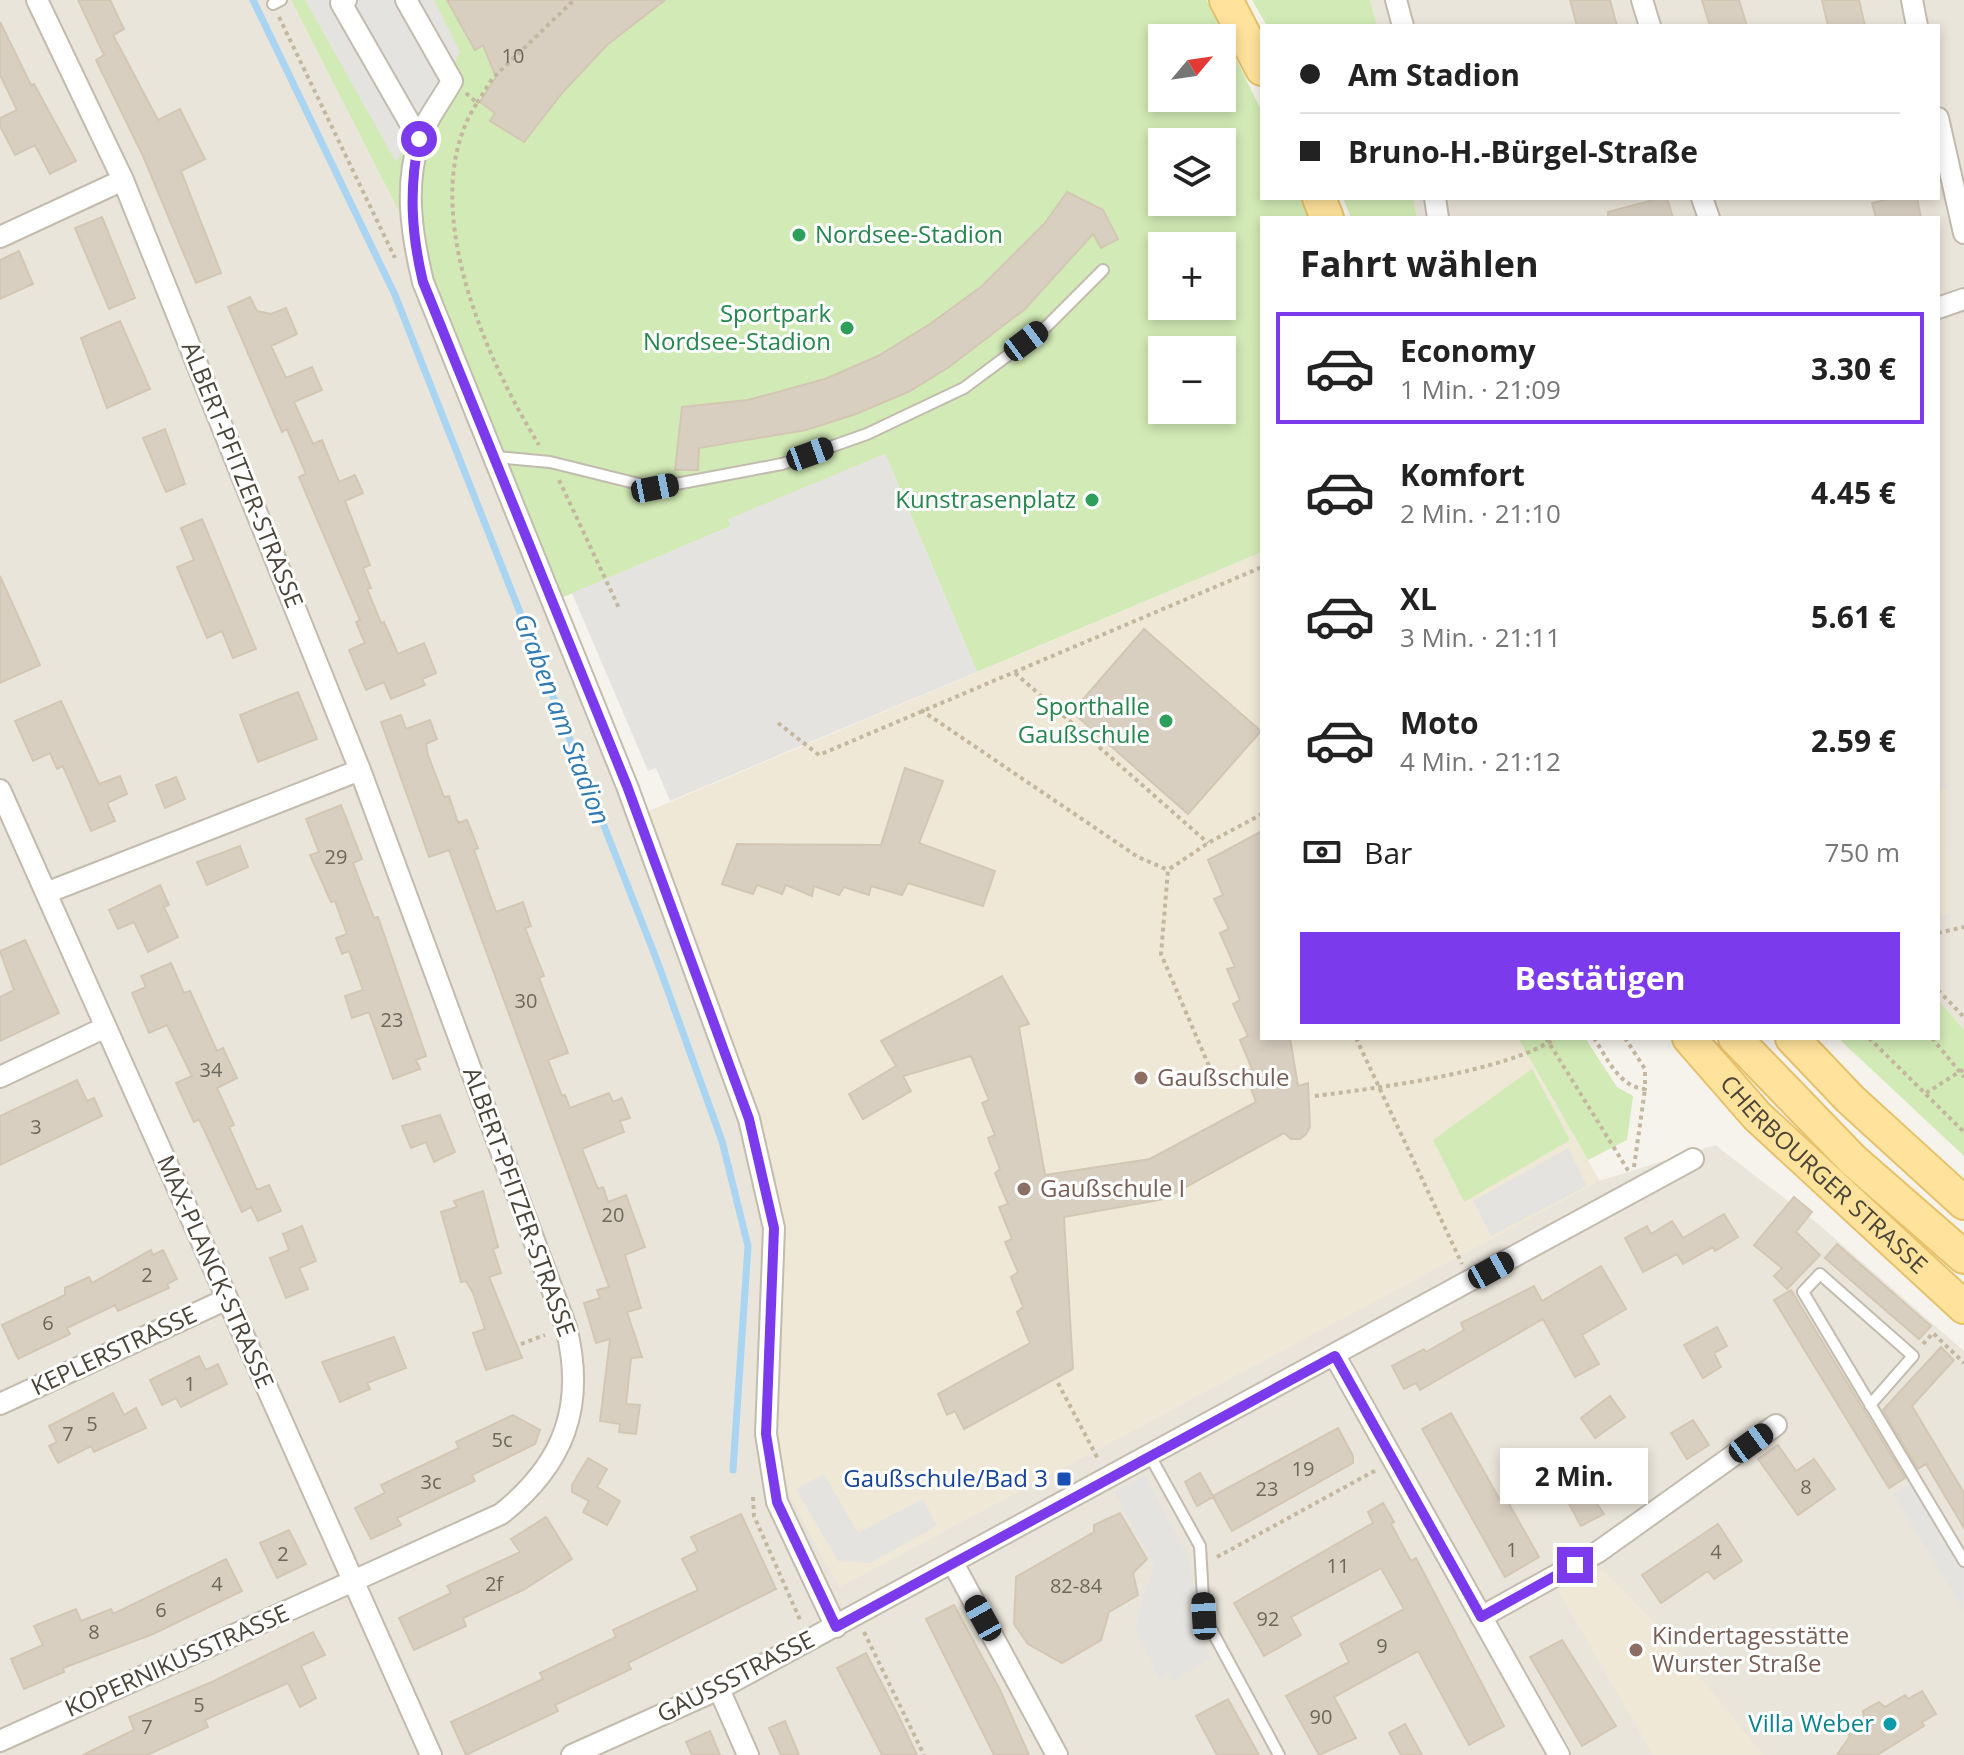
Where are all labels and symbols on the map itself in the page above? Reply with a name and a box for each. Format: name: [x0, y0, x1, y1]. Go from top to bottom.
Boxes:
north arrow: [1148, 24, 1236, 112]
house number: 10: [502, 42, 524, 69]
route start: [401, 121, 437, 157]
place label: Nordsee-Stadion: [815, 217, 1003, 250]
marker: Nordsee-Stadion: [790, 226, 808, 244]
place label: Sportpark Nordsee-Stadion: [643, 296, 831, 357]
car: [1000, 317, 1052, 365]
marker: Sportpark Nordsee-Stadion: [838, 319, 856, 337]
street label: ALBERT-PFITZER-STRASSE: [175, 336, 312, 613]
car: [783, 435, 837, 473]
car: [629, 472, 681, 504]
place label: Kunstrasenplatz: [895, 482, 1076, 515]
marker: Kunstrasenplatz: [1083, 491, 1101, 509]
water label: Graben am Stadion: [506, 608, 620, 830]
place label: Sporthalle Gaußschule: [1018, 689, 1150, 750]
marker: Sporthalle Gaußschule: [1157, 712, 1175, 730]
house number: 29: [325, 843, 347, 870]
house number: 30: [515, 987, 537, 1014]
house number: 23: [381, 1006, 403, 1033]
house number: 34: [200, 1056, 223, 1083]
place label: Gaußschule: [1157, 1060, 1289, 1093]
street label: ALBERT-PFITZER-STRASSE: [456, 1062, 585, 1341]
street label: CHERBOURGER STRASSE: [1713, 1067, 1935, 1280]
marker: Gaußschule: [1132, 1069, 1150, 1087]
house number: 3: [30, 1113, 42, 1140]
street label: MAX-PLANCK-STRASSE: [150, 1150, 283, 1393]
place label: Gaußschule I: [1040, 1171, 1185, 1204]
marker: Gaußschule I: [1015, 1180, 1033, 1198]
house number: 20: [602, 1201, 624, 1228]
car: [1464, 1248, 1518, 1292]
house number: 2: [141, 1261, 153, 1288]
street label: KEPLERSTRASSE: [25, 1297, 202, 1402]
house number: 6: [42, 1309, 54, 1336]
house number: 1: [184, 1370, 196, 1397]
house number: 5: [86, 1410, 98, 1437]
car: [1725, 1419, 1777, 1467]
house number: 7: [62, 1420, 74, 1447]
house number: 5c: [491, 1426, 513, 1453]
callout: 2 Min.: [1501, 1449, 1649, 1505]
house number: 19: [1292, 1455, 1314, 1482]
place label: Gaußschule/Bad 3: [843, 1461, 1048, 1494]
house number: 3c: [420, 1468, 442, 1495]
marker: Gaußschule/Bad 3: [1055, 1470, 1073, 1488]
house number: 8: [1800, 1473, 1812, 1500]
house number: 23: [1256, 1475, 1278, 1502]
house number: 1: [1506, 1536, 1518, 1563]
house number: 4: [1710, 1538, 1722, 1565]
house number: 2: [277, 1540, 289, 1567]
route end: [1557, 1547, 1593, 1583]
house number: 11: [1327, 1552, 1349, 1579]
house number: 4: [211, 1570, 223, 1597]
house number: 2f: [485, 1570, 504, 1597]
house number: 82-84: [1050, 1572, 1103, 1599]
car: [961, 1591, 1005, 1645]
car: [1191, 1591, 1217, 1641]
street label: KOPERNIKUSSTRASSE: [59, 1595, 294, 1724]
house number: 6: [155, 1596, 167, 1623]
house number: 92: [1257, 1605, 1279, 1632]
house number: 8: [88, 1618, 100, 1645]
place label: Kindertagesstätte Wurster Straße: [1652, 1618, 1849, 1679]
street label: GAUSSSTRASSE: [651, 1622, 820, 1730]
house number: 9: [1376, 1632, 1388, 1659]
marker: Kindertagesstätte Wurster Straße: [1627, 1641, 1645, 1659]
house number: 5: [193, 1691, 205, 1718]
house number: 90: [1310, 1703, 1332, 1730]
place label: Villa Weber: [1748, 1706, 1874, 1739]
house number: 7: [141, 1713, 153, 1740]
marker: Villa Weber: [1881, 1715, 1899, 1733]

